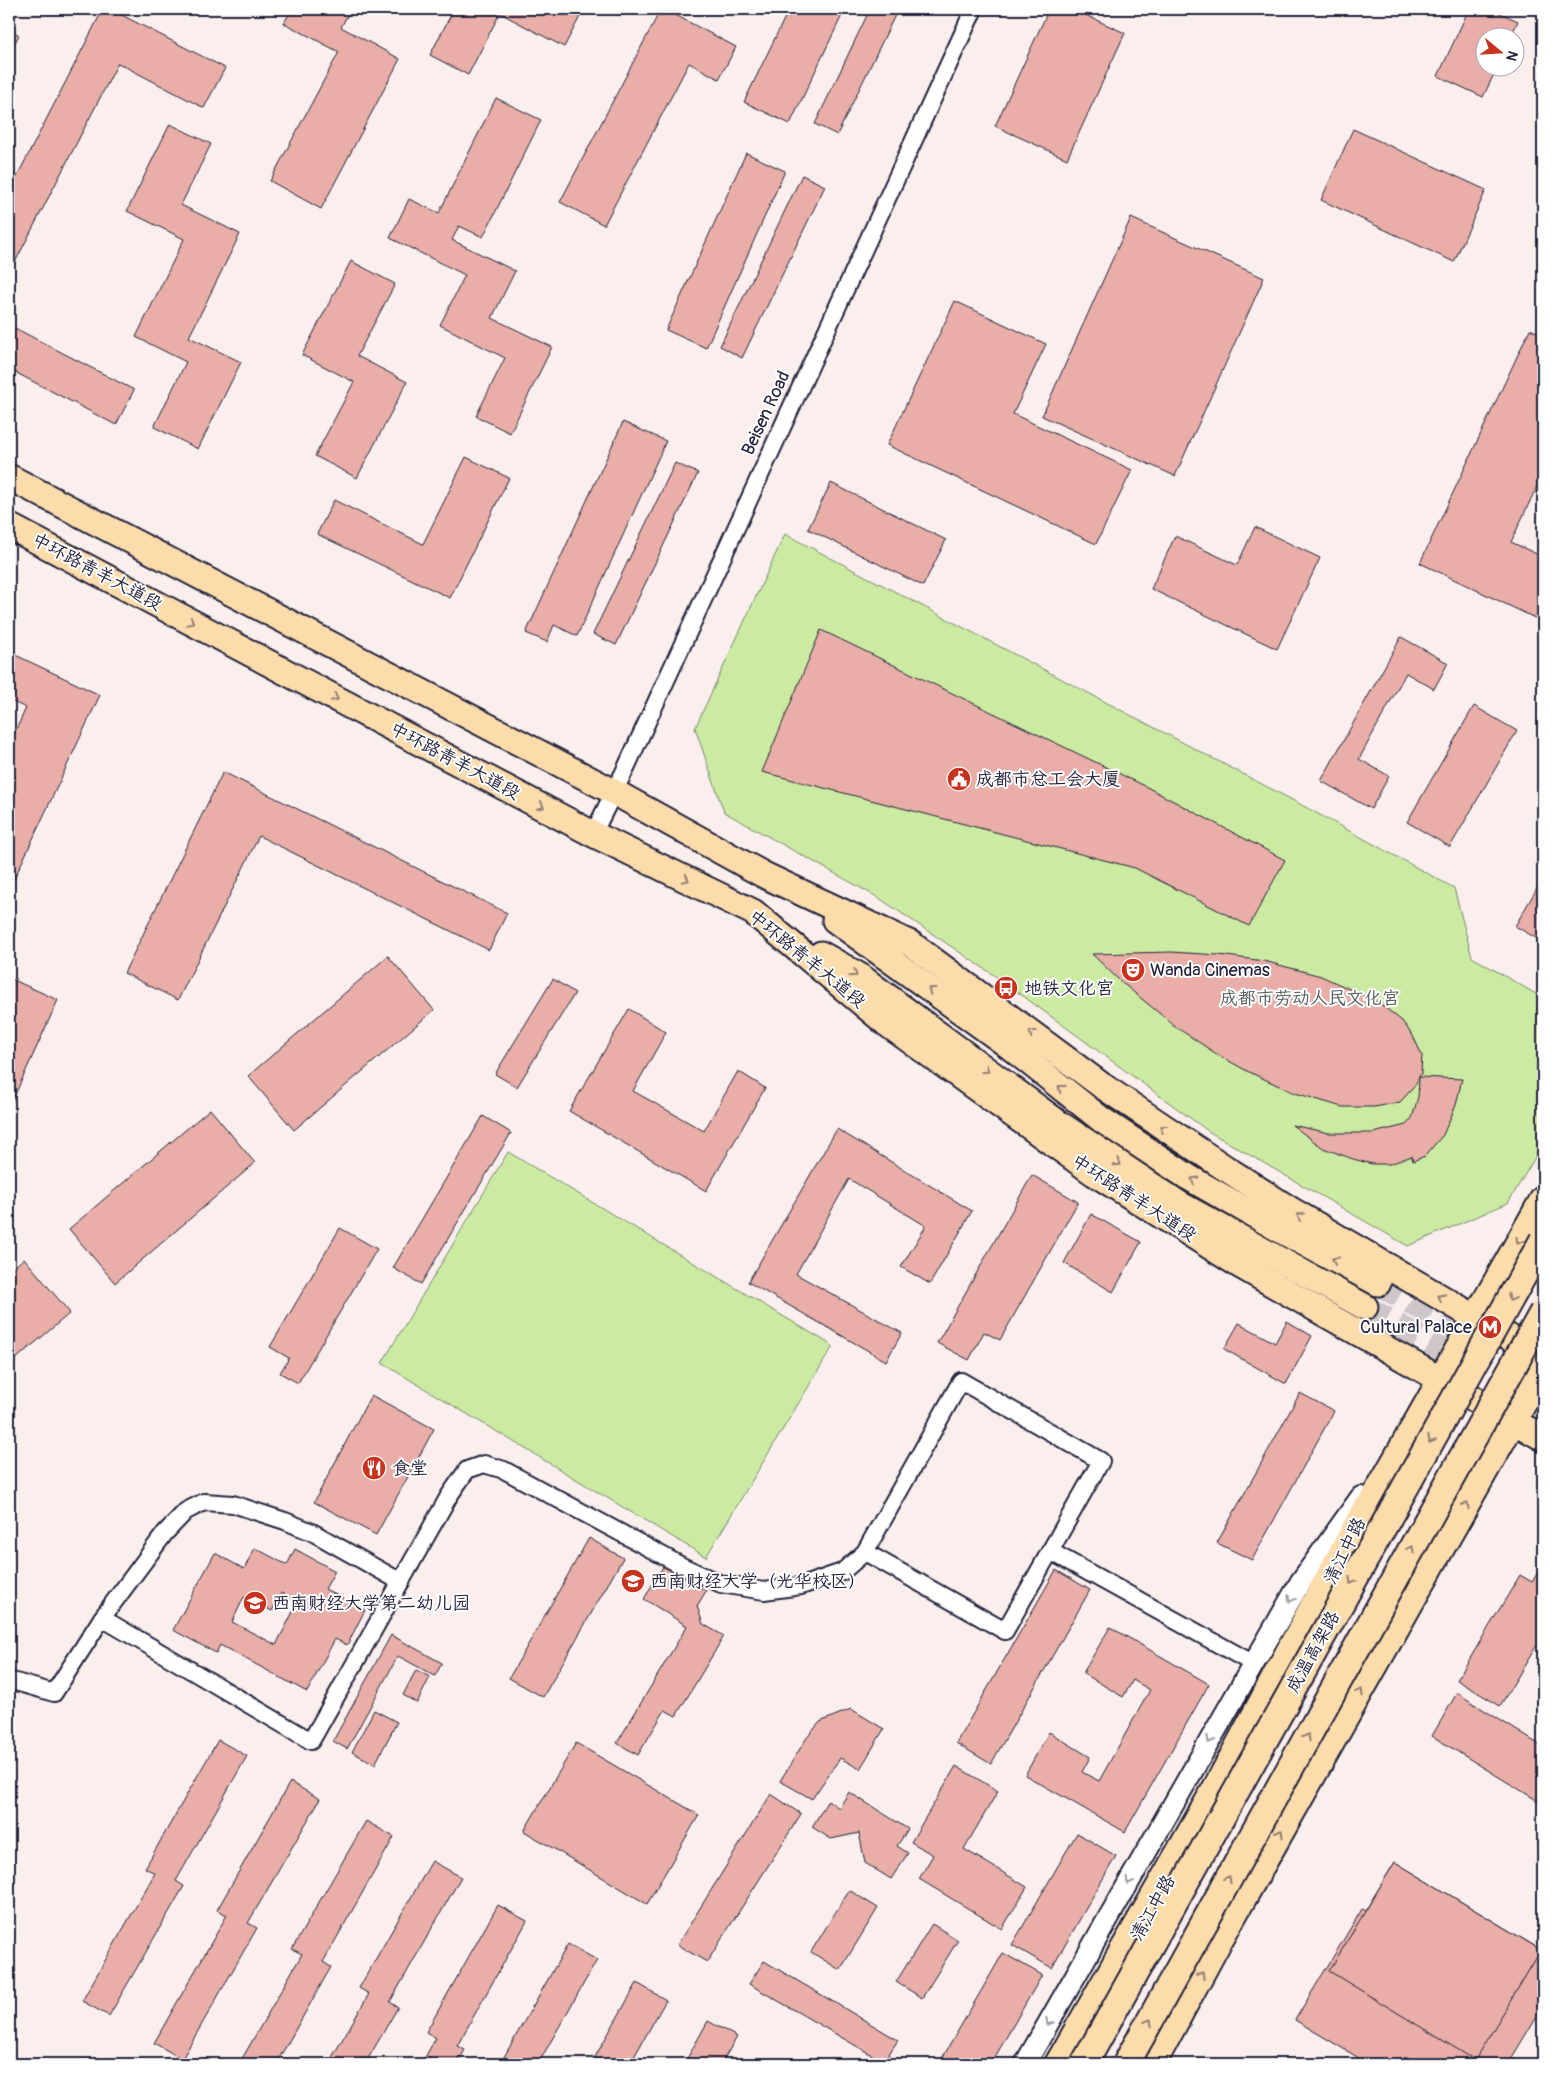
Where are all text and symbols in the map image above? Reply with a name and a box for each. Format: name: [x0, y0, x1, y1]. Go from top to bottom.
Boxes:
north arrow: [1474, 28, 1524, 78]
text: N: [1502, 49, 1521, 63]
street label: Beisen Road: [737, 367, 795, 459]
street label: 中环路青羊大道段: [28, 528, 166, 616]
one-way arrow: [186, 616, 195, 626]
one-way arrow: [330, 692, 339, 702]
street label: 中环路青羊大道段: [386, 717, 524, 805]
public building icon: 成都市总工会大厦: [946, 766, 972, 792]
place label: 成都市总工会大厦: [976, 768, 1120, 791]
one-way arrow: [535, 800, 544, 810]
one-way arrow: [681, 873, 690, 884]
street label: 中环路青羊大道段: [744, 905, 870, 1013]
theatre icon: Wanda Cinemas: [1120, 957, 1146, 983]
place label: Wanda Cinemas: [1150, 959, 1270, 982]
one-way arrow: [849, 967, 858, 977]
bus stop icon: 地铁文化宫: [993, 975, 1019, 1001]
place label: 地铁文化宫: [1024, 977, 1114, 1000]
one-way arrow: [927, 987, 936, 996]
park label: 成都市劳动人民文化宫: [1220, 987, 1400, 1010]
one-way arrow: [1028, 1030, 1038, 1039]
one-way arrow: [980, 1064, 989, 1072]
one-way arrow: [1057, 1084, 1066, 1093]
one-way arrow: [1160, 1125, 1169, 1134]
street label: 中环路青羊大道段: [1067, 1149, 1201, 1247]
one-way arrow: [1113, 1157, 1122, 1166]
one-way arrow: [1190, 1177, 1199, 1187]
one-way arrow: [1297, 1212, 1306, 1222]
one-way arrow: [1515, 1235, 1525, 1244]
one-way arrow: [1332, 1256, 1341, 1266]
one-way arrow: [1507, 1292, 1517, 1301]
one-way arrow: [1437, 1293, 1446, 1303]
metro station icon: Cultural Palace: [1477, 1314, 1503, 1340]
place label: Cultural Palace: [1360, 1316, 1472, 1339]
one-way arrow: [1427, 1434, 1437, 1443]
restaurant icon: 食堂: [361, 1455, 387, 1481]
place label: 食堂: [392, 1457, 428, 1480]
one-way arrow: [1459, 1501, 1469, 1510]
street label: 清江中路: [1319, 1514, 1371, 1588]
one-way arrow: [1405, 1546, 1415, 1555]
school or university icon: 西南财经大学（光华校区）: [620, 1568, 646, 1594]
place label: 西南财经大学（光华校区）: [650, 1570, 866, 1593]
one-way arrow: [1348, 1576, 1358, 1585]
school or university icon: 西南财经大学第二幼儿园: [242, 1590, 268, 1616]
place label: 西南财经大学第二幼儿园: [272, 1592, 470, 1615]
one-way arrow: [1287, 1594, 1297, 1603]
street label: 成温高架路: [1281, 1607, 1345, 1697]
one-way arrow: [1354, 1688, 1364, 1697]
one-way arrow: [1301, 1734, 1311, 1743]
one-way arrow: [1207, 1735, 1217, 1744]
one-way arrow: [1274, 1830, 1284, 1839]
street label: 清江中路: [1125, 1871, 1181, 1945]
one-way arrow: [1126, 1876, 1136, 1885]
one-way arrow: [1222, 1876, 1232, 1885]
one-way arrow: [1195, 1971, 1205, 1980]
one-way arrow: [1045, 2017, 1055, 2026]
one-way arrow: [1143, 2018, 1153, 2027]

